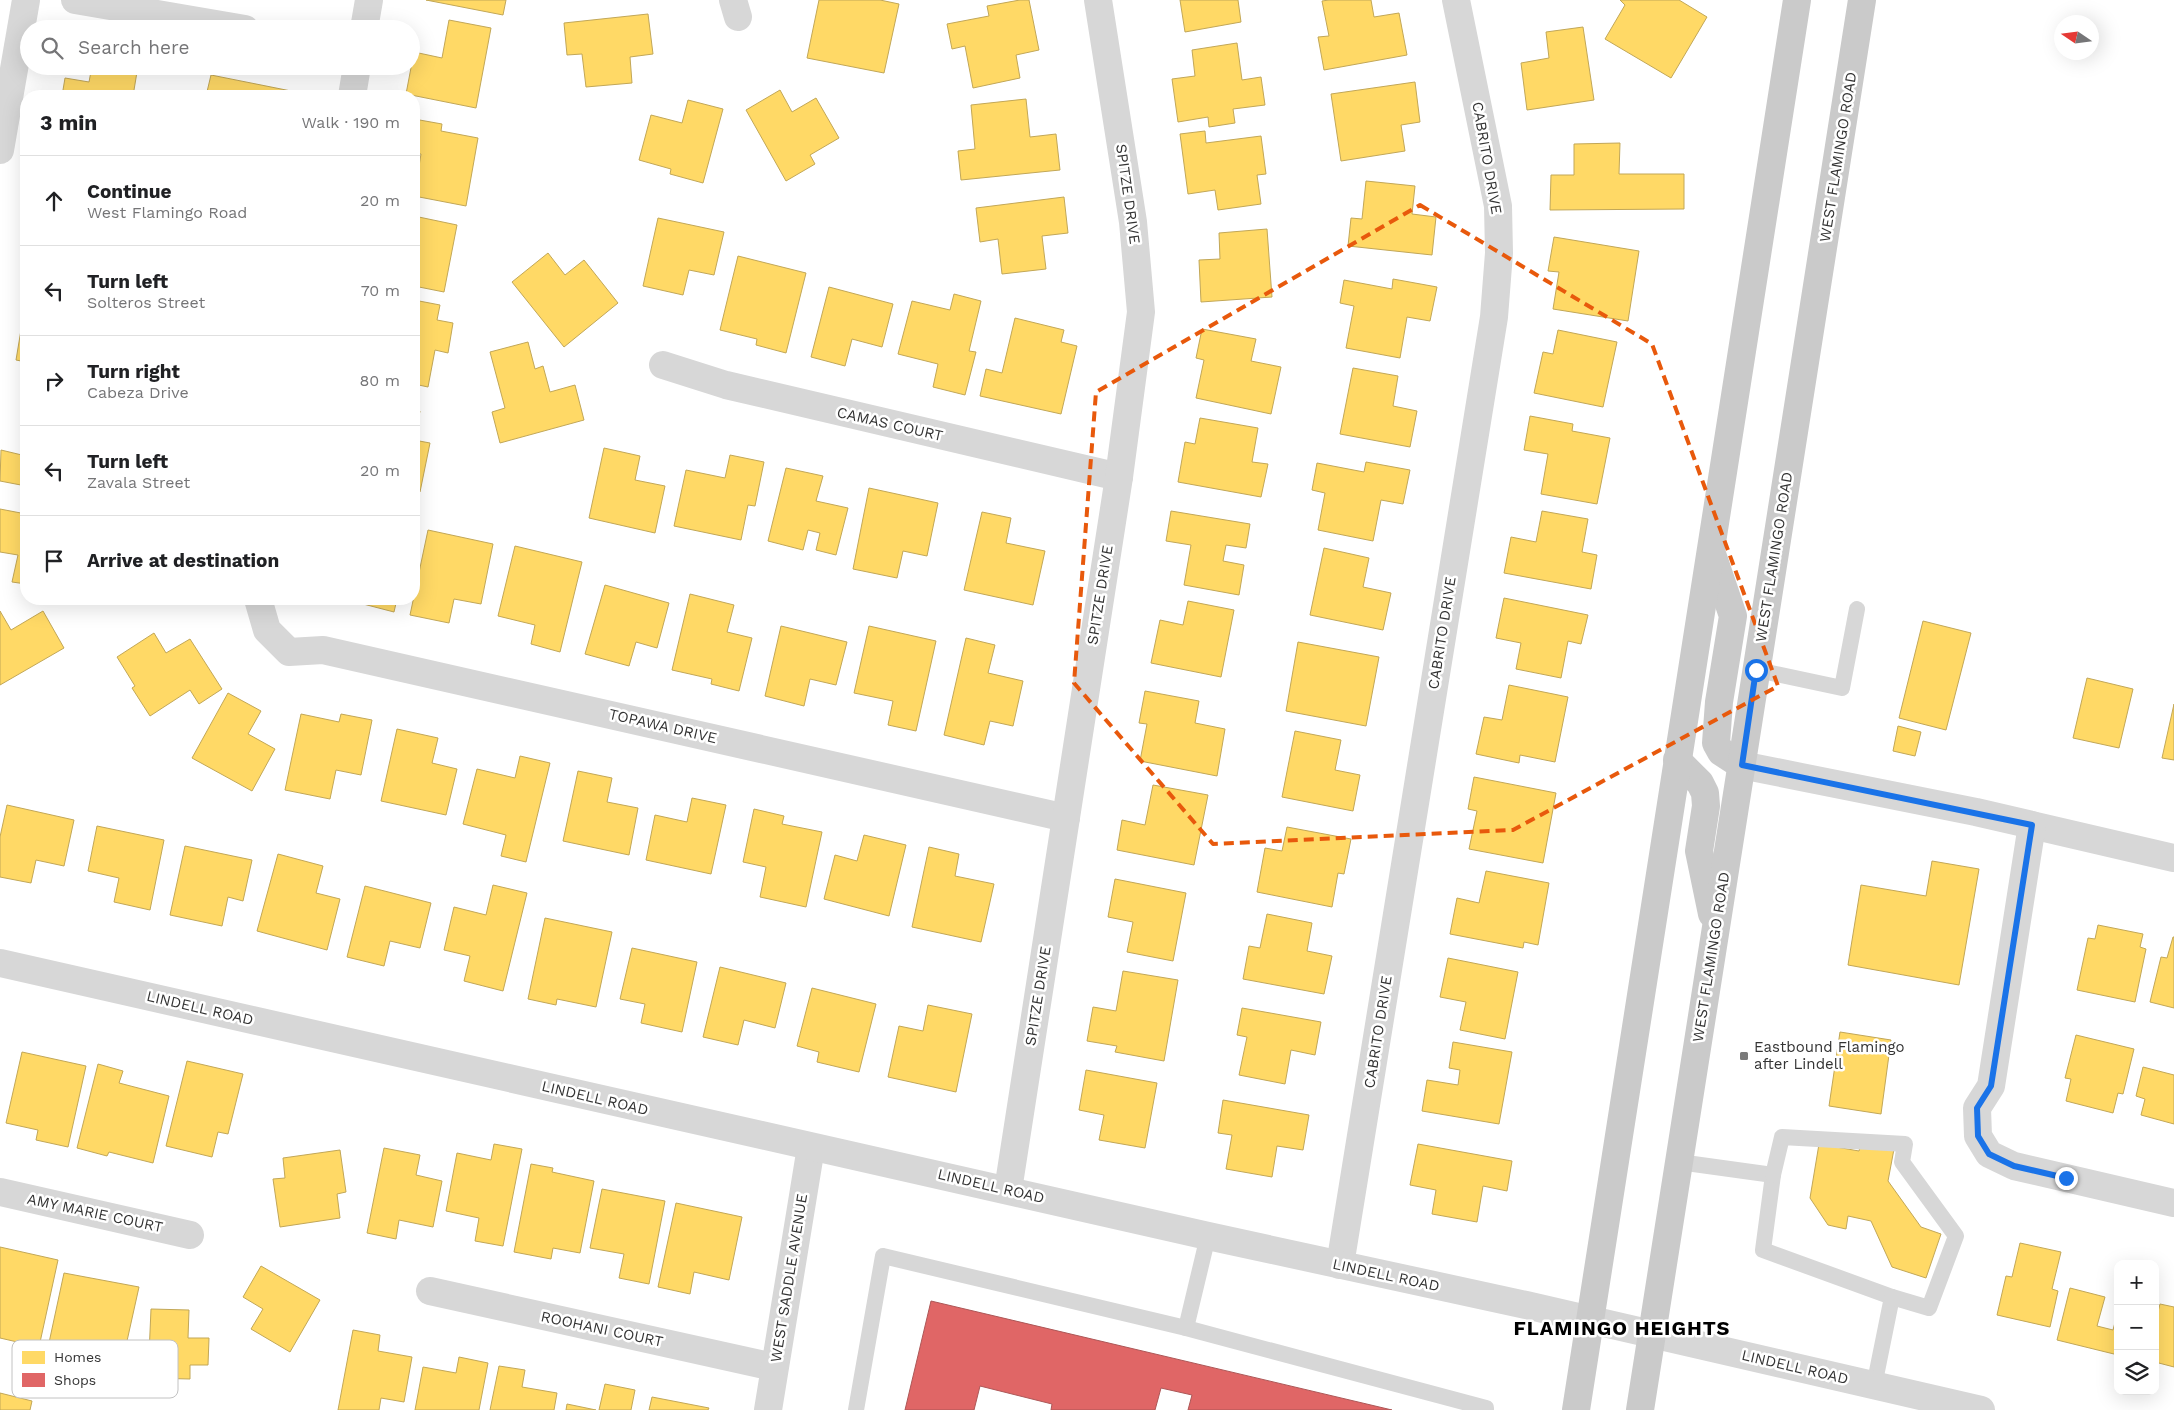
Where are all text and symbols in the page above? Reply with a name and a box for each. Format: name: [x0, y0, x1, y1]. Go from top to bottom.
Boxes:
north arrow: [2054, 15, 2099, 60]
search box: [20, 20, 420, 75]
icon: search: [38, 34, 66, 62]
text: Search here: [78, 36, 189, 59]
street label: WEST FLAMINGO ROAD: [1816, 71, 1860, 243]
street label: CABRITO DRIVE: [1468, 100, 1506, 216]
text: 3 min: [40, 110, 97, 135]
text: Walk · 190 m: [302, 113, 400, 132]
street label: SPITZE DRIVE: [1112, 143, 1144, 245]
text: Continue: [87, 180, 171, 203]
icon: ahead: [40, 187, 68, 215]
text: 20 m: [360, 191, 400, 210]
text: West Flamingo Road: [87, 203, 247, 222]
text: Turn left: [87, 270, 168, 293]
icon: left: [40, 277, 68, 305]
text: 70 m: [361, 281, 400, 300]
text: Solteros Street: [87, 293, 205, 312]
text: Turn right: [87, 360, 180, 383]
icon: right: [40, 367, 68, 395]
text: 80 m: [359, 371, 400, 390]
text: Cabeza Drive: [87, 383, 189, 402]
street label: CAMAS COURT: [835, 403, 945, 445]
text: Turn left: [87, 450, 168, 473]
icon: left: [40, 457, 68, 485]
text: 20 m: [360, 461, 400, 480]
street label: WEST FLAMINGO ROAD: [1752, 471, 1796, 643]
text: Zavala Street: [87, 473, 190, 492]
street label: SPITZE DRIVE: [1083, 544, 1117, 646]
icon: arrive: [40, 547, 68, 575]
text: Arrive at destination: [87, 549, 279, 572]
street label: CABRITO DRIVE: [1424, 575, 1460, 691]
route start: [1745, 659, 1768, 682]
street label: TOPAWA DRIVE: [607, 705, 719, 747]
street label: WEST FLAMINGO ROAD: [1689, 871, 1733, 1043]
street label: SPITZE DRIVE: [1021, 945, 1055, 1047]
street label: CABRITO DRIVE: [1360, 974, 1396, 1090]
street label: LINDELL ROAD: [145, 987, 255, 1029]
place label: Eastbound Flamingo after Lindell: [1754, 1038, 1905, 1073]
marker: Eastbound Flamingo after Lindell: [1738, 1050, 1750, 1062]
street label: LINDELL ROAD: [540, 1077, 650, 1119]
street label: LINDELL ROAD: [936, 1165, 1046, 1207]
route end: [2055, 1167, 2078, 1190]
street label: AMY MARIE COURT: [25, 1190, 165, 1236]
street label: WEST SADDLE AVENUE: [767, 1192, 811, 1364]
street label: LINDELL ROAD: [1331, 1255, 1441, 1295]
map controls: [2114, 1260, 2159, 1395]
button: +: [2114, 1260, 2159, 1305]
button: −: [2114, 1305, 2159, 1350]
street label: ROOHANI COURT: [539, 1307, 665, 1351]
district label: FLAMINGO HEIGHTS: [1514, 1316, 1730, 1340]
legend: [12, 1340, 178, 1398]
street label: LINDELL ROAD: [1740, 1346, 1850, 1388]
text: Homes: [54, 1349, 101, 1365]
button: layers: [2114, 1350, 2159, 1395]
text: Shops: [54, 1372, 96, 1388]

